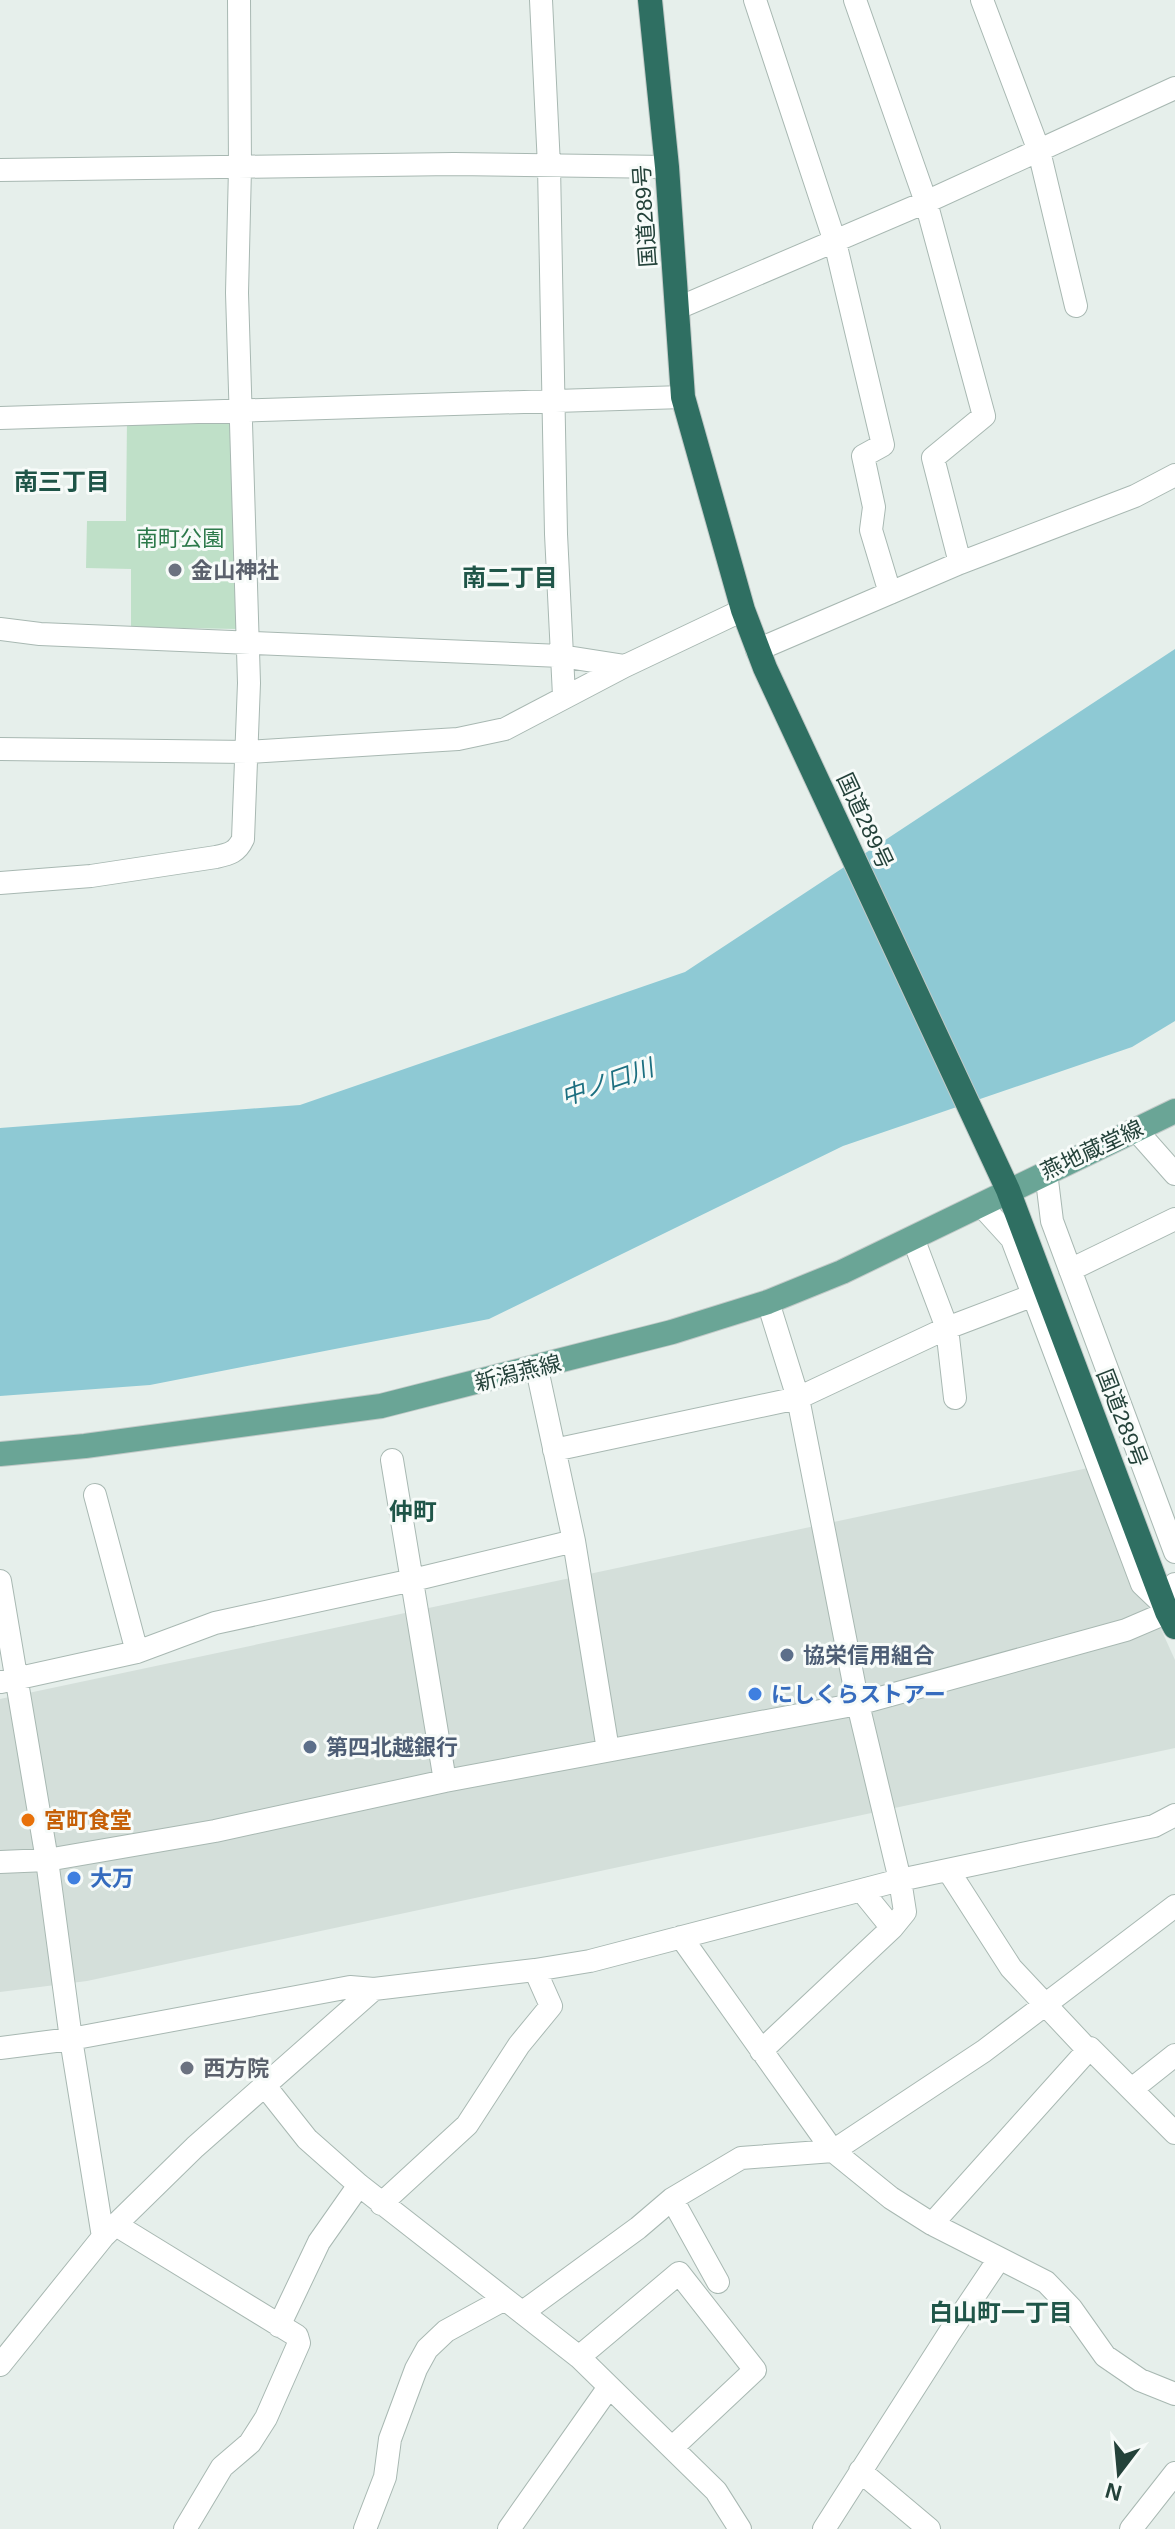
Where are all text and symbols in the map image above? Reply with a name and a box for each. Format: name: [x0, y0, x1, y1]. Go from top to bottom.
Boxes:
street label: 国道289号: [629, 164, 661, 268]
district label: 南三丁目: [14, 468, 110, 495]
park label: 南町公園: [136, 526, 224, 551]
place label: 金山神社: [191, 558, 279, 583]
marker: 金山神社: [166, 561, 184, 579]
district label: 南二丁目: [462, 564, 558, 591]
street label: 国道289号: [832, 769, 898, 873]
water label: 中ノ口川: [557, 1053, 660, 1110]
street label: 燕地蔵堂線: [1037, 1115, 1147, 1185]
street label: 新潟燕線: [472, 1350, 564, 1396]
street label: 国道289号: [1092, 1366, 1152, 1470]
district label: 仲町: [389, 1498, 437, 1525]
place label: 協栄信用組合: [803, 1643, 935, 1668]
marker: 協栄信用組合: [778, 1646, 796, 1664]
place label: にしくらストアー: [771, 1682, 946, 1707]
marker: にしくらストアー: [746, 1685, 764, 1703]
place label: 第四北越銀行: [326, 1735, 458, 1760]
marker: 第四北越銀行: [301, 1738, 319, 1756]
place label: 宮町食堂: [44, 1808, 132, 1833]
marker: 宮町食堂: [19, 1811, 37, 1829]
place label: 大万: [90, 1866, 134, 1891]
marker: 大万: [65, 1869, 83, 1887]
place label: 西方院: [203, 2056, 269, 2081]
marker: 西方院: [178, 2059, 196, 2077]
district label: 白山町一丁目: [929, 2299, 1073, 2326]
north arrow: [1079, 2433, 1159, 2513]
text: N: [1103, 2478, 1125, 2506]

